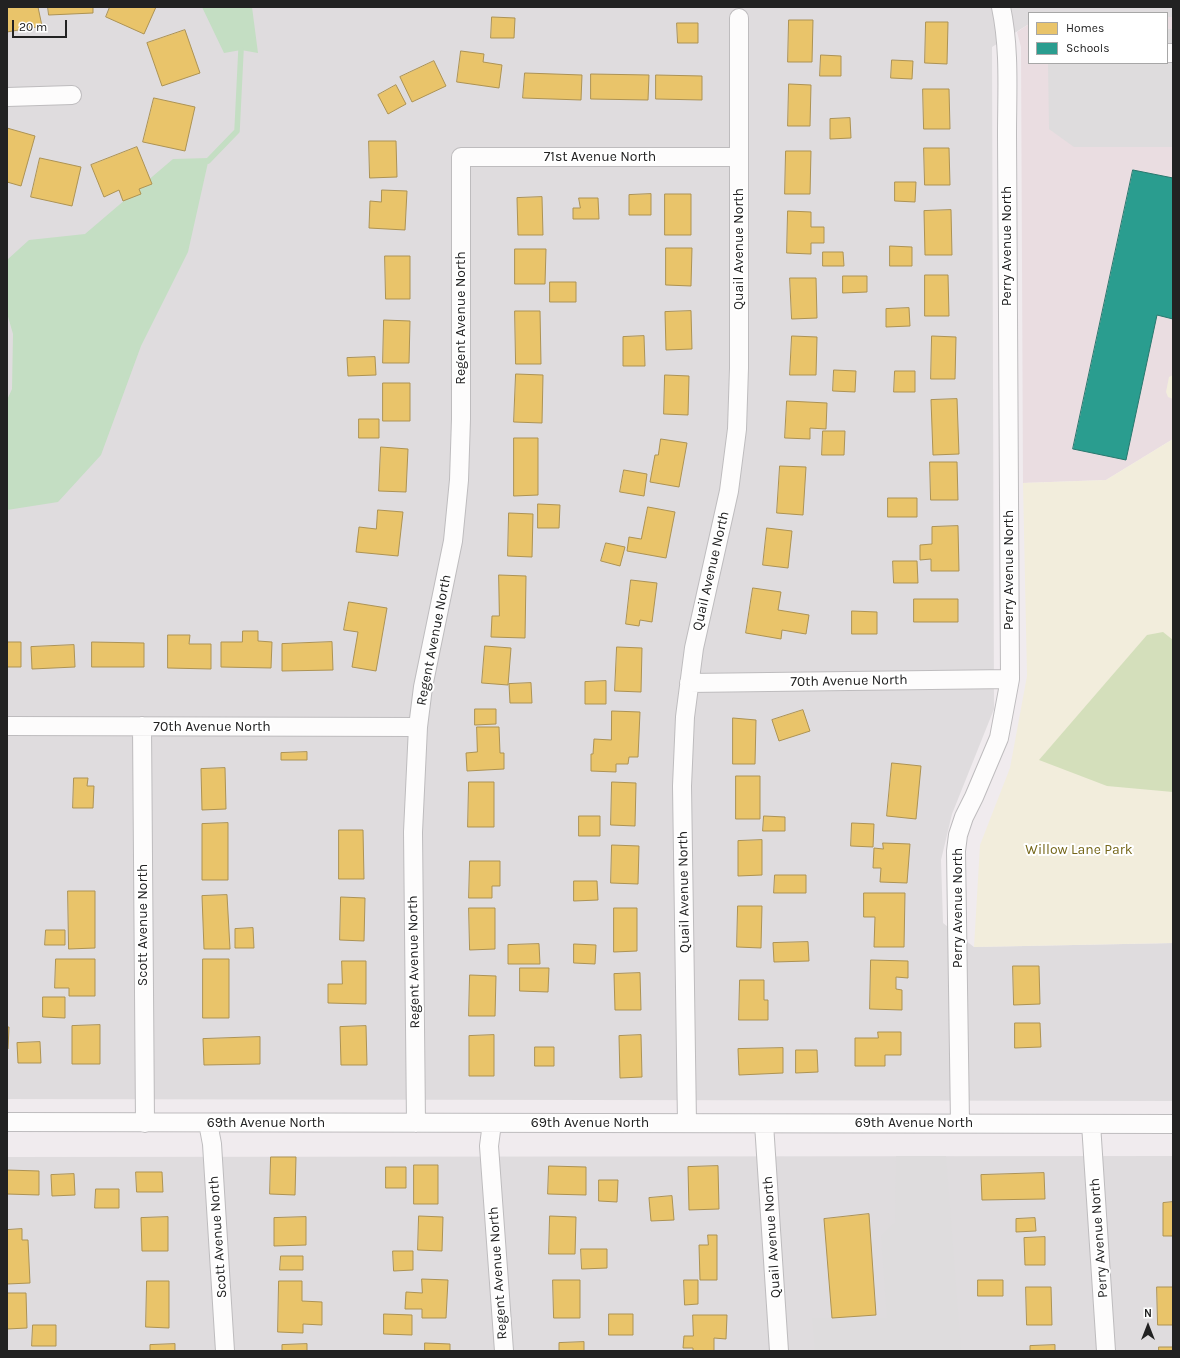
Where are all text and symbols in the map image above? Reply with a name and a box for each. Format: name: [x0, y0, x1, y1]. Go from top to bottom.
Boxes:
scale bar: [14, 12, 69, 38]
legend: [1028, 12, 1168, 64]
text: 20 m: [19, 20, 47, 34]
text: Homes: [1066, 21, 1104, 35]
text: Schools: [1066, 41, 1109, 55]
street label: 71st Avenue North: [544, 149, 656, 165]
street label: Perry Avenue North: [999, 186, 1015, 306]
street label: Quail Avenue North: [731, 188, 747, 310]
street label: Regent Avenue North: [453, 251, 469, 385]
street label: Quail Avenue North: [689, 510, 733, 632]
street label: Perry Avenue North: [1001, 510, 1017, 630]
street label: Regent Avenue North: [413, 573, 455, 707]
street label: 70th Avenue North: [790, 672, 908, 690]
street label: 70th Avenue North: [153, 719, 271, 735]
street label: Quail Avenue North: [675, 831, 693, 953]
park label: Willow Lane Park: [1025, 842, 1133, 858]
street label: Perry Avenue North: [950, 848, 966, 968]
street label: Scott Avenue North: [135, 864, 151, 986]
street label: Regent Avenue North: [404, 895, 424, 1029]
street label: 69th Avenue North: [207, 1115, 325, 1131]
street label: 69th Avenue North: [531, 1115, 649, 1131]
street label: 69th Avenue North: [855, 1115, 973, 1131]
street label: Scott Avenue North: [205, 1175, 231, 1299]
street label: Quail Avenue North: [759, 1176, 785, 1298]
street label: Perry Avenue North: [1086, 1177, 1112, 1299]
street label: Regent Avenue North: [485, 1206, 511, 1340]
north arrow: [1128, 1306, 1168, 1346]
text: N: [1144, 1307, 1152, 1320]

